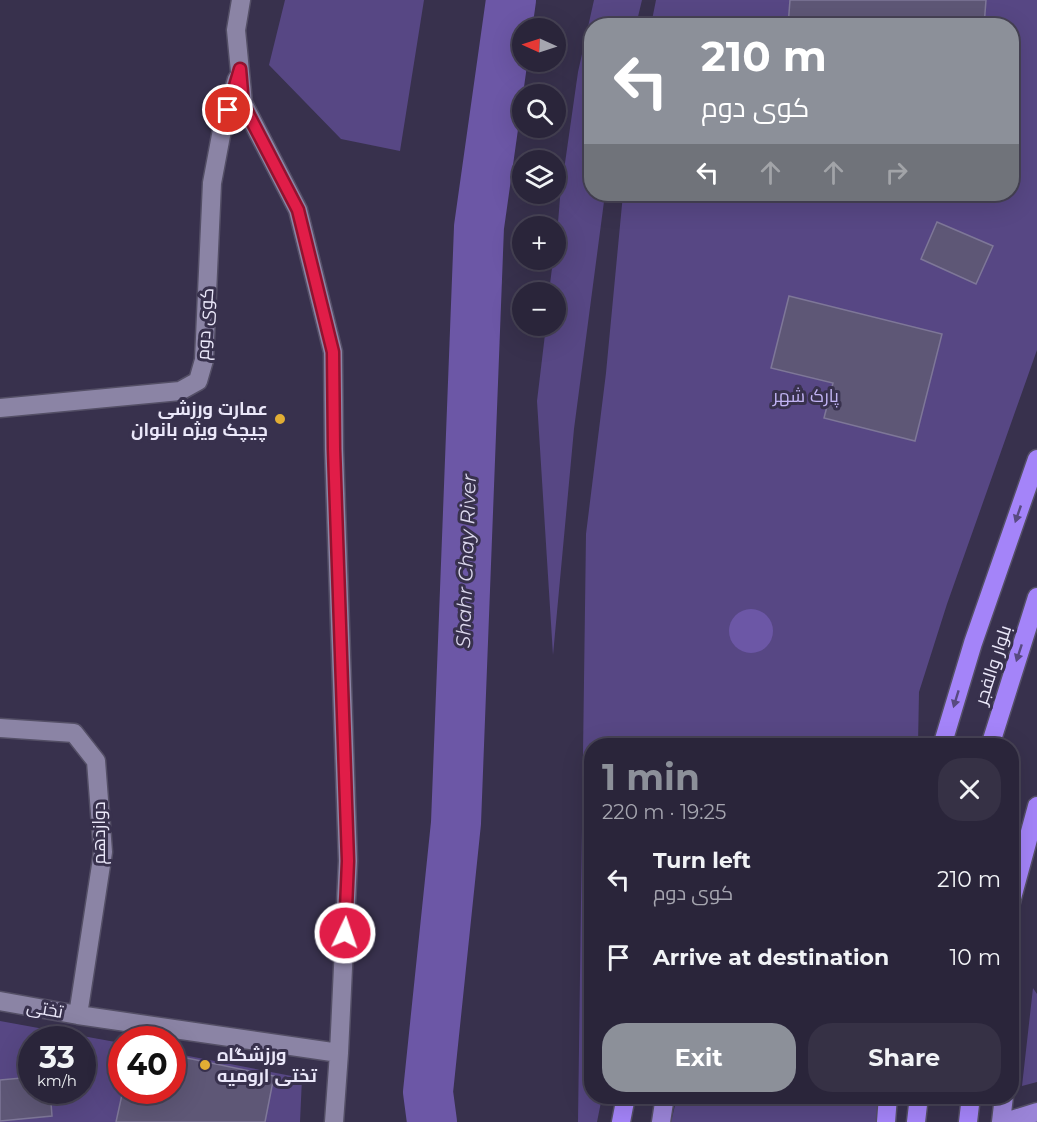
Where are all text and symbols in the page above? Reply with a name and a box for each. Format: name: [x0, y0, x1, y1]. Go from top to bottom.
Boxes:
north arrow: [512, 18, 566, 72]
map controls: [512, 18, 566, 336]
text: 210 m: [701, 30, 827, 82]
icon: left: [602, 42, 680, 120]
pin: [202, 84, 253, 135]
button: search: [512, 84, 566, 138]
text: کوی دوم: [701, 91, 809, 124]
icon: arrive: [211, 93, 244, 126]
button: layers: [512, 150, 566, 204]
icon: left: [691, 156, 724, 189]
icon: ahead: [754, 156, 787, 189]
icon: ahead: [817, 156, 850, 189]
icon: right: [880, 156, 913, 189]
button: +: [512, 216, 566, 270]
button: −: [512, 282, 566, 336]
street label: کوی دوم: [192, 287, 219, 361]
park label: پارک شهر: [772, 385, 839, 408]
place label: عمارت ورزشی چیچک ویژه بانوان: [131, 398, 268, 442]
marker: عمارت ورزشی چیچک ویژه بانوان: [273, 412, 287, 426]
water label: Shahr Chay River: [451, 473, 481, 648]
one-way arrow: [1012, 505, 1022, 523]
street label: بلوار والفجر: [969, 622, 1016, 709]
one-way arrow: [1014, 644, 1023, 662]
one-way arrow: [951, 690, 960, 708]
text: 1 min: [602, 755, 700, 799]
button: close: [938, 758, 1001, 821]
text: 220 m · 19:25: [602, 800, 726, 824]
street label: دوازدهم: [88, 802, 111, 864]
text: Turn left: [653, 847, 751, 874]
icon: left: [602, 863, 635, 896]
text: 210 m: [937, 866, 1001, 893]
text: کوی دوم: [653, 881, 733, 905]
position arrow: [313, 901, 377, 965]
icon: arrive: [602, 941, 635, 974]
text: Arrive at destination: [653, 944, 889, 971]
text: 10 m: [949, 944, 1001, 971]
street label: تختی: [25, 995, 65, 1023]
button: Exit: [602, 1023, 796, 1092]
button: Share: [808, 1023, 1001, 1092]
speed limit sign: 40: [108, 1026, 186, 1104]
text: 33: [39, 1039, 75, 1076]
place label: ورزشگاه تختی ارومیه: [217, 1044, 317, 1087]
marker: ورزشگاه تختی ارومیه: [198, 1058, 212, 1072]
text: km/h: [37, 1071, 77, 1090]

